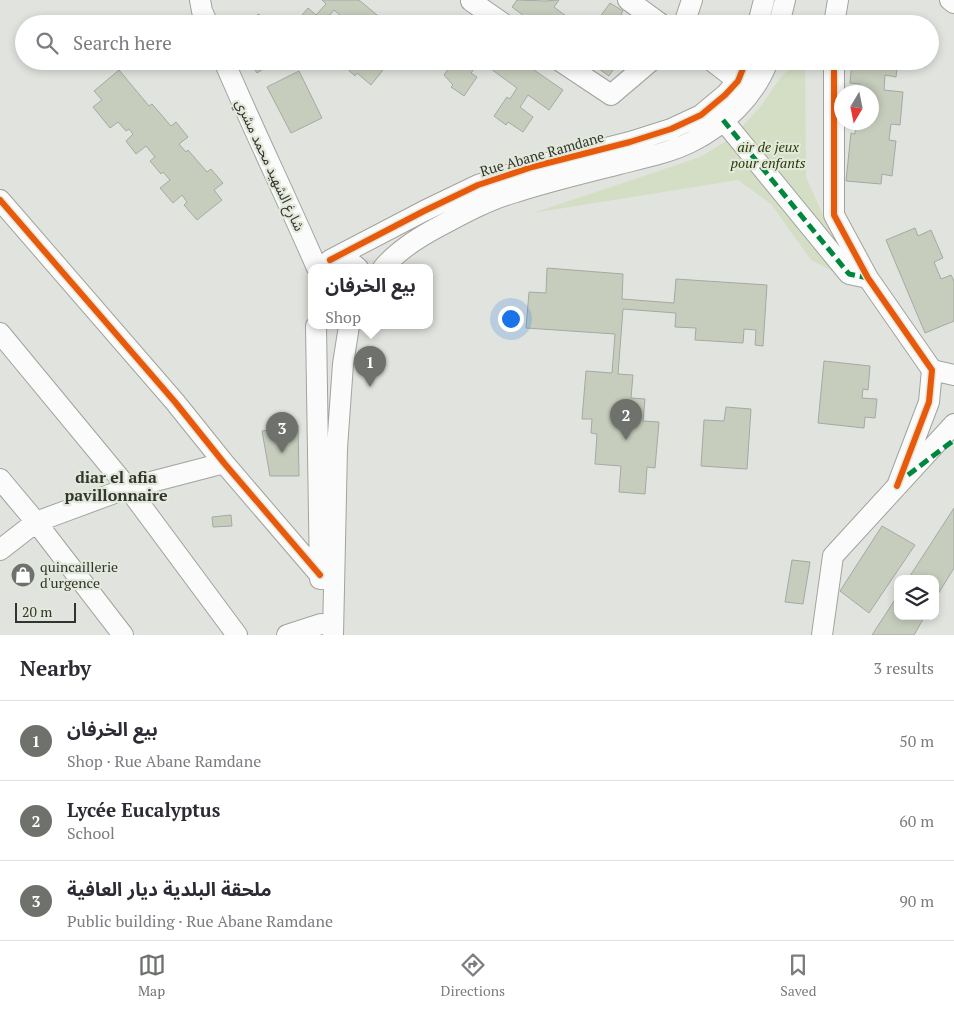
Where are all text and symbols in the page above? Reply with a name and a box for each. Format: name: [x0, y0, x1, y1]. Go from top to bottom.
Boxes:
search box: [15, 15, 939, 70]
icon: search: [33, 29, 61, 57]
text: Search here: [73, 30, 172, 55]
north arrow: [834, 85, 879, 130]
street label: شارغ الشهيد محمد مشري: [230, 96, 309, 235]
street label: Rue Abane Ramdane: [478, 127, 606, 180]
park label: air de jeux pour enfants: [730, 137, 806, 172]
popup: [308, 264, 433, 329]
text: بيع الخرفان: [325, 272, 416, 297]
text: Shop: [325, 306, 361, 328]
your location: [498, 306, 524, 332]
pin: 1: [354, 346, 386, 387]
pin: 2: [610, 399, 642, 440]
pin: 3: [266, 412, 298, 453]
district label: diar el afia pavillonnaire: [64, 466, 168, 506]
place label: quincaillerie d'urgence: [40, 557, 118, 592]
shop icon: quincaillerie d'urgence: [10, 562, 36, 588]
map controls: [894, 575, 939, 620]
button: layers: [894, 575, 939, 620]
scale bar: [15, 600, 76, 623]
text: 20 m: [22, 602, 52, 621]
text: Nearby: [20, 654, 91, 682]
text: 3 results: [874, 657, 934, 679]
text: بيع الخرفان: [67, 716, 158, 741]
text: 1: [31, 730, 41, 752]
text: 50 m: [899, 730, 934, 752]
text: Shop · Rue Abane Ramdane: [67, 750, 261, 772]
text: Lycée Eucalyptus: [67, 797, 220, 822]
text: 2: [31, 810, 41, 832]
text: 60 m: [899, 810, 934, 832]
text: School: [67, 822, 115, 844]
text: ملحقة البلدية ديار العافية: [67, 876, 272, 901]
text: 3: [31, 890, 41, 912]
text: 90 m: [899, 890, 934, 912]
text: Public building · Rue Abane Ramdane: [67, 910, 333, 932]
tab: Map: [138, 951, 166, 1000]
tab: Directions: [441, 951, 505, 1000]
tab: Saved: [780, 951, 816, 1000]

